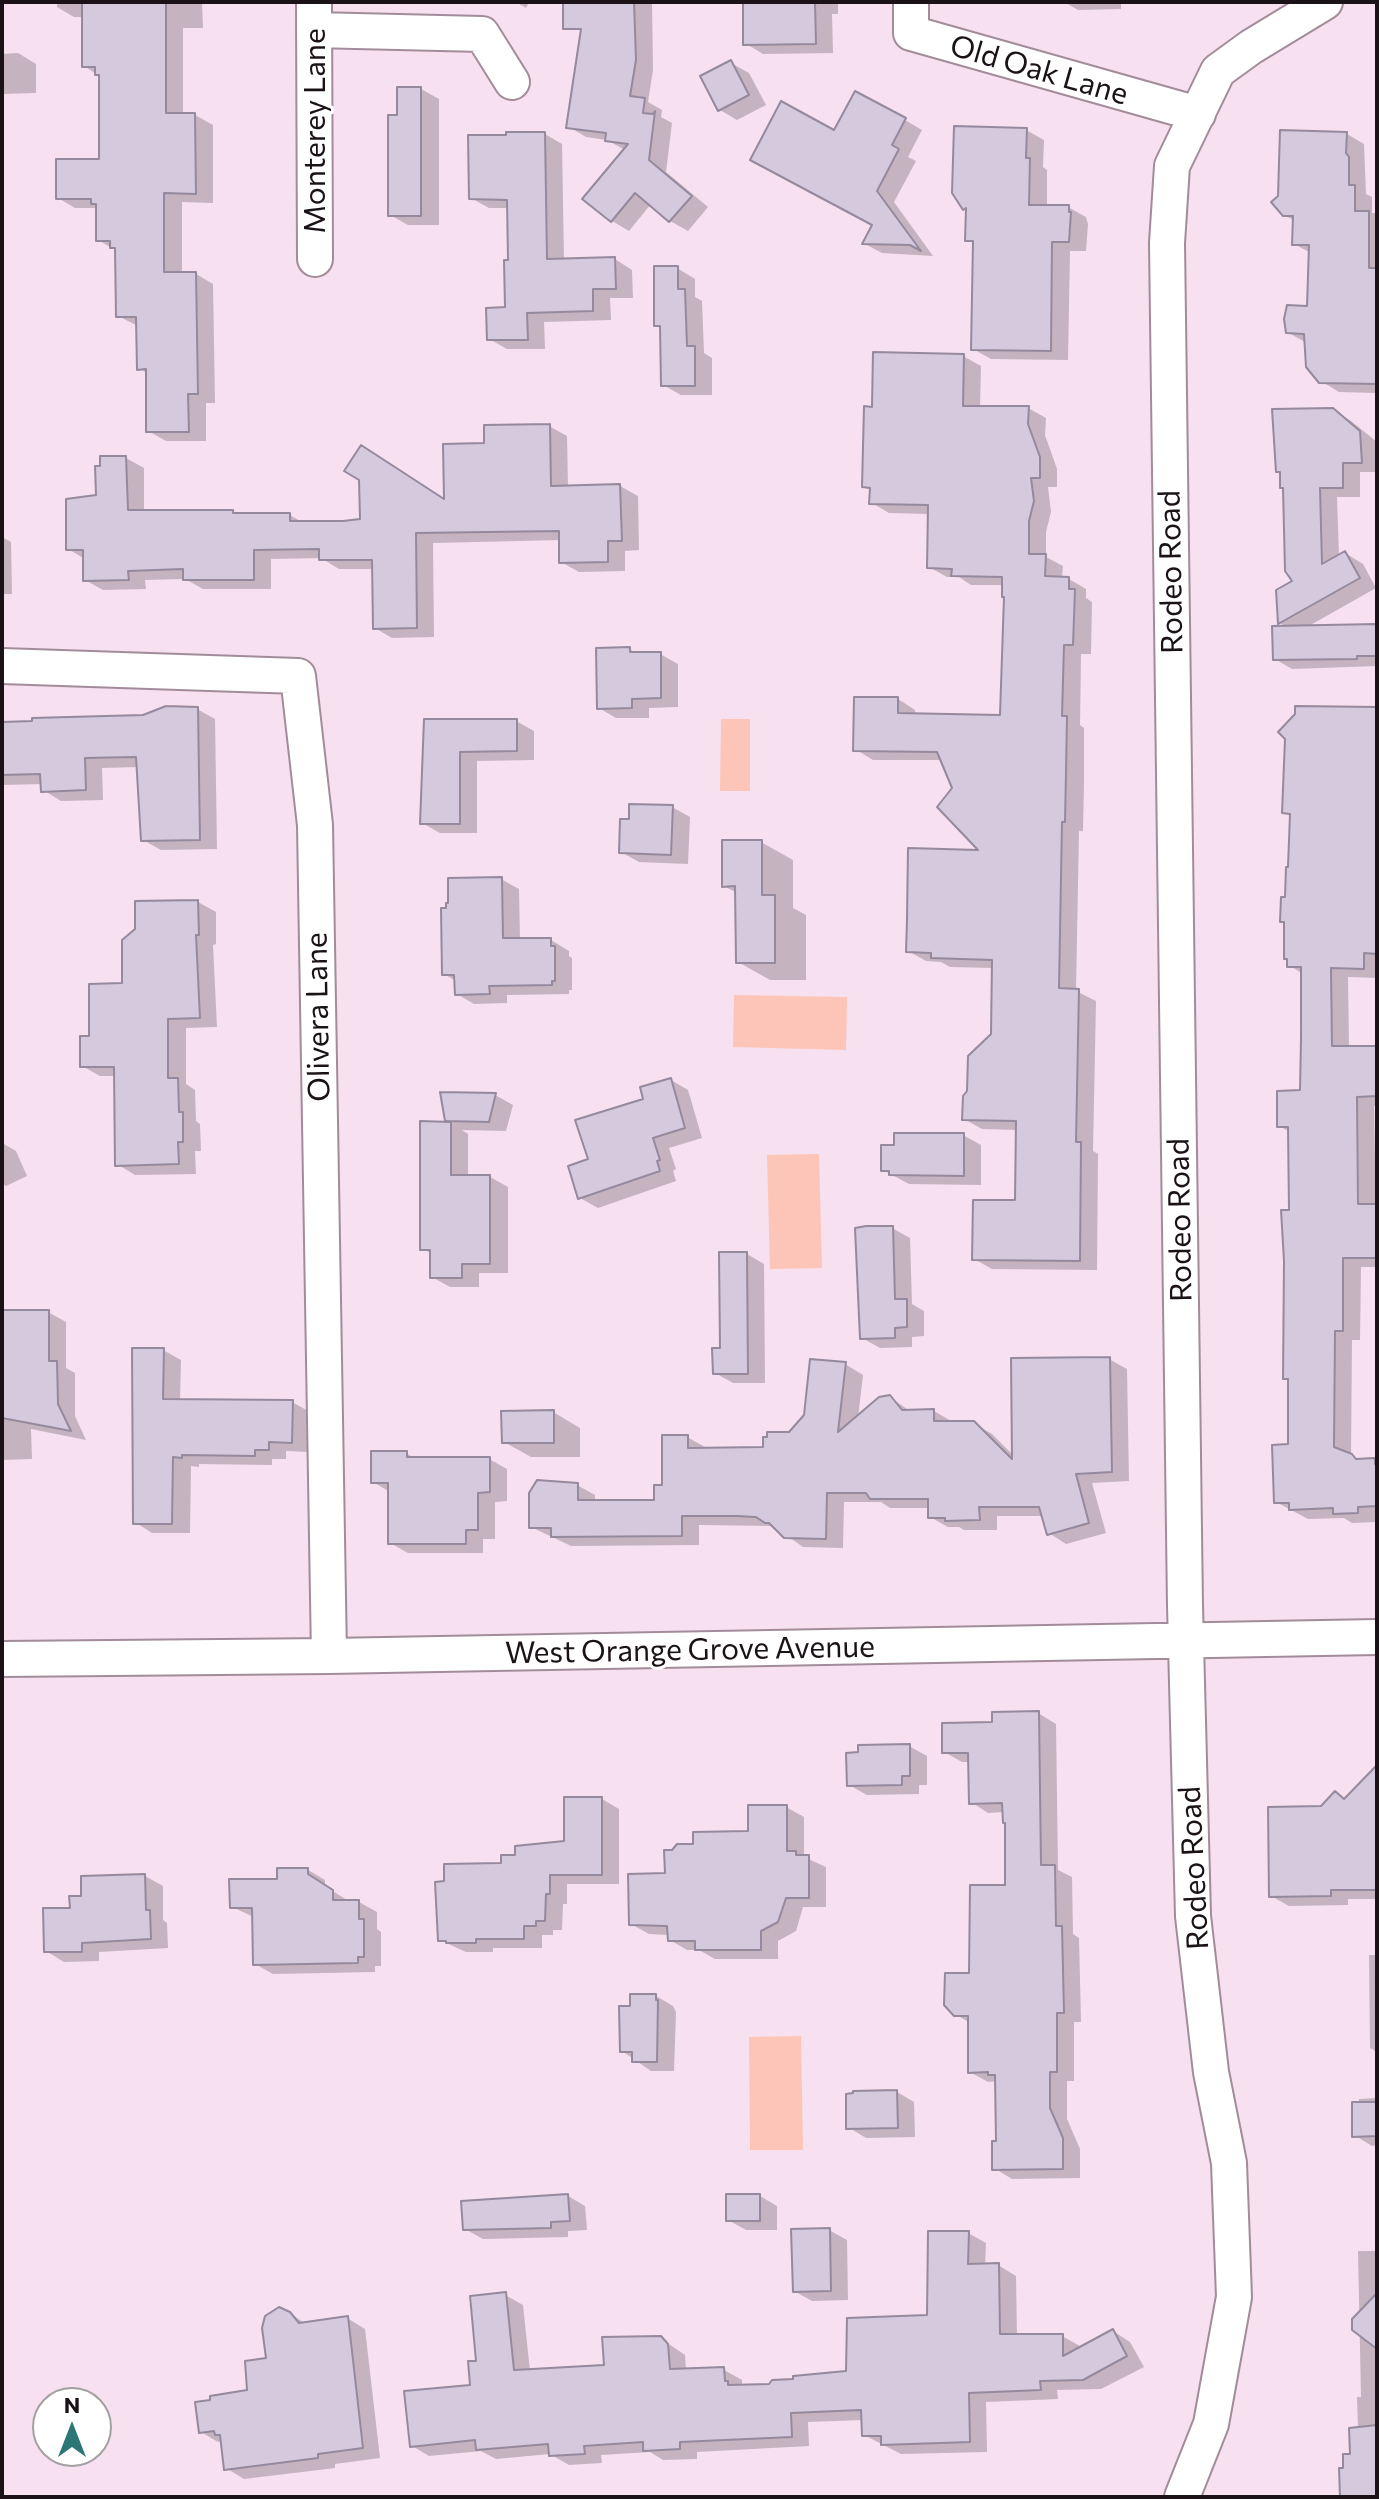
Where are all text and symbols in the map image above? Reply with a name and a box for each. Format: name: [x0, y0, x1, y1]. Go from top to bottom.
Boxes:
street label: Old Oak Lane: [946, 27, 1132, 113]
street label: Monterey Lane: [297, 28, 333, 234]
street label: Rodeo Road: [1152, 490, 1190, 654]
street label: Olivera Lane: [299, 932, 337, 1102]
street label: Rodeo Road: [1161, 1138, 1199, 1302]
street label: West Orange Grove Avenue: [505, 1629, 875, 1671]
street label: Rodeo Road: [1172, 1785, 1216, 1951]
north arrow: [32, 2387, 112, 2467]
text: N: [64, 2391, 80, 2418]

